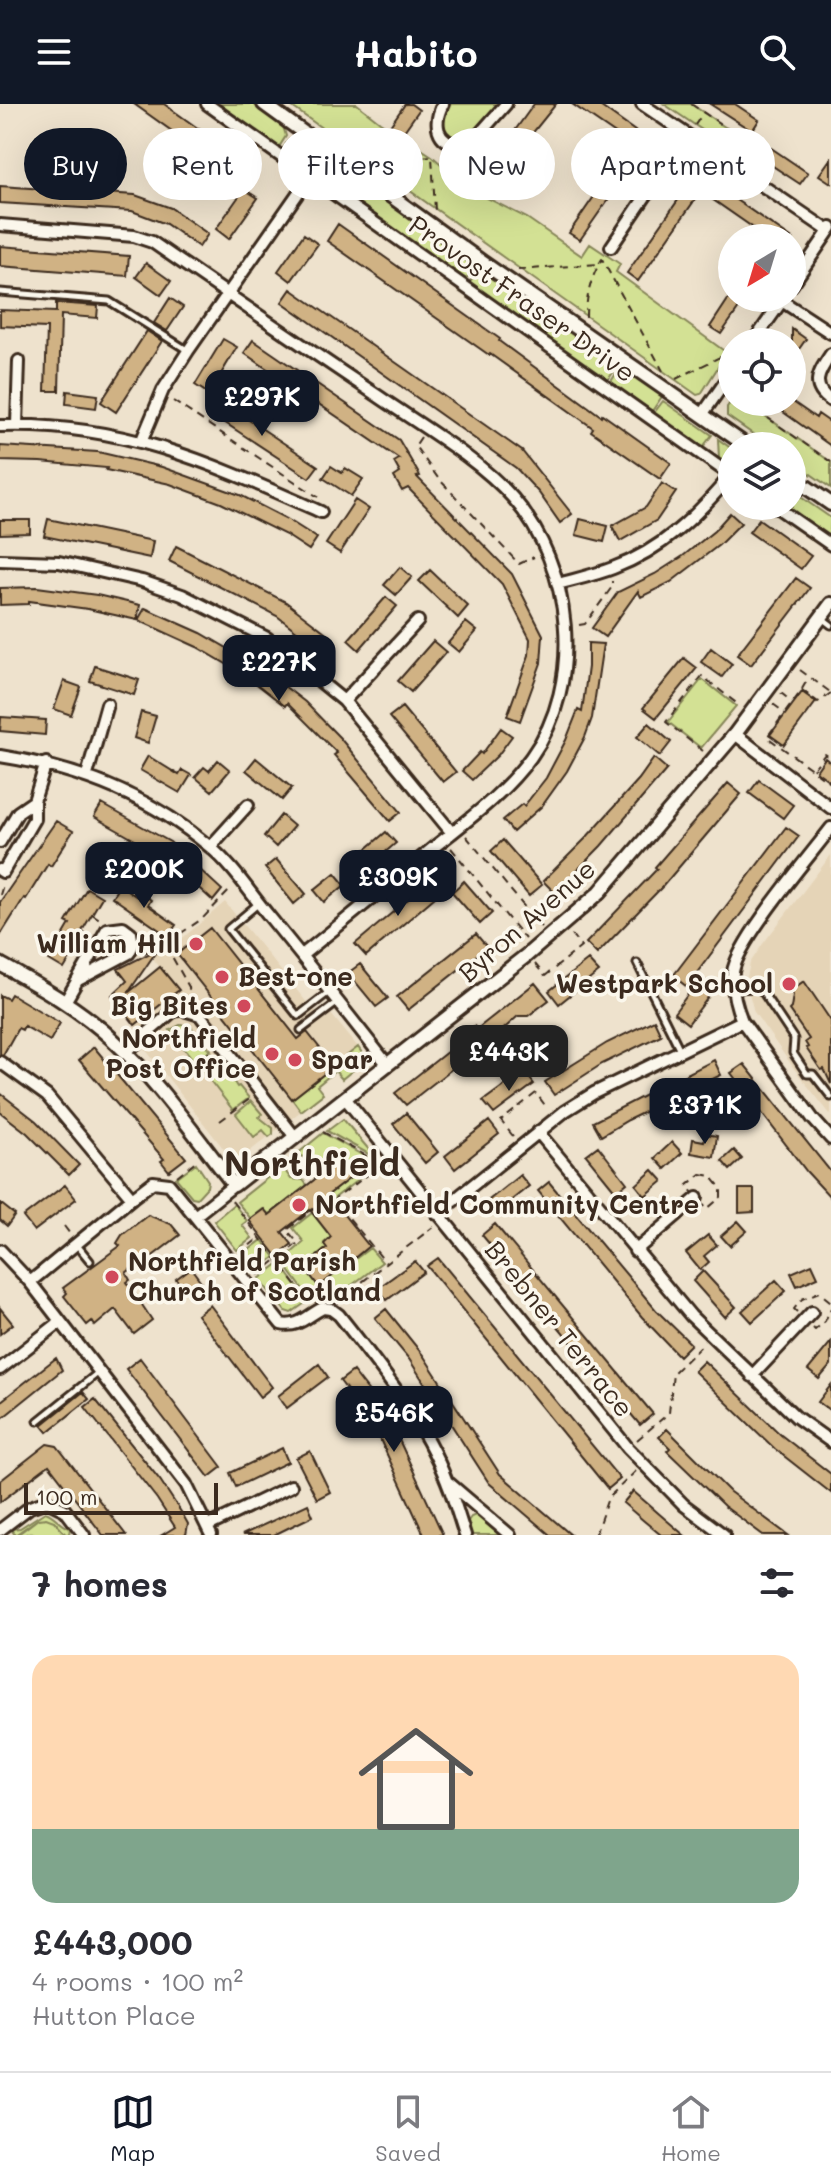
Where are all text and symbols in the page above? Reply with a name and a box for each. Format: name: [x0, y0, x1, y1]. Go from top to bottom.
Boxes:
text: Habito: [354, 29, 477, 76]
icon: menu: [32, 30, 76, 74]
icon: search: [755, 30, 799, 74]
chip: Buy: [24, 128, 127, 200]
chip: Rent: [143, 128, 262, 200]
chip: Filters: [278, 128, 423, 200]
chip: New: [439, 128, 555, 200]
chip: Apartment: [571, 128, 775, 200]
street label: Provost Fraser Drive: [403, 207, 642, 389]
north arrow: [718, 224, 806, 312]
map controls: [718, 224, 806, 520]
button: locate: [718, 328, 806, 416]
pin: £297K: [206, 370, 318, 438]
text: £297K: [223, 379, 301, 413]
button: layers: [718, 432, 806, 520]
pin: £227K: [223, 635, 335, 703]
text: £227K: [241, 644, 317, 678]
pin: £200K: [88, 842, 200, 910]
pin: £309K: [342, 850, 454, 918]
text: £200K: [103, 851, 185, 885]
street label: Byron Avenue: [451, 851, 602, 989]
text: £309K: [357, 859, 439, 893]
place label: William Hill: [37, 926, 180, 960]
marker: William Hill: [187, 935, 205, 953]
place label: Best-one: [238, 959, 353, 993]
place label: Westpark School: [556, 966, 773, 1000]
marker: Best-one: [213, 968, 231, 986]
marker: Westpark School: [780, 975, 798, 993]
place label: Big Bites: [110, 988, 228, 1022]
marker: Big Bites: [235, 997, 253, 1015]
place label: Northfield Post Office: [105, 1021, 256, 1085]
pin: £443K: [453, 1025, 565, 1093]
text: £443K: [468, 1034, 550, 1068]
place label: Spar: [311, 1042, 373, 1076]
marker: Northfield Post Office: [263, 1045, 281, 1063]
marker: Spar: [286, 1051, 304, 1069]
pin: £371K: [649, 1078, 761, 1146]
text: £371K: [668, 1087, 742, 1121]
district label: Northfield: [224, 1140, 400, 1185]
place label: Northfield Community Centre: [315, 1187, 699, 1221]
marker: Northfield Community Centre: [290, 1196, 308, 1214]
street label: Brebner Terrace: [478, 1233, 642, 1424]
place label: Northfield Parish Church of Scotland: [128, 1244, 381, 1308]
marker: Northfield Parish Church of Scotland: [103, 1268, 121, 1286]
pin: £546K: [338, 1386, 450, 1454]
text: £546K: [354, 1395, 434, 1429]
scale bar: [24, 1479, 218, 1515]
text: 100 m: [36, 1482, 98, 1511]
text: 7 homes: [32, 1561, 168, 1606]
icon: filters: [755, 1561, 799, 1605]
icon: home: [344, 1707, 488, 1851]
text: £443,000: [32, 1919, 193, 1964]
text: 4 rooms · 100 m²: [32, 1964, 243, 1998]
text: Hutton Place: [32, 1998, 196, 2032]
tab: Map: [110, 2090, 155, 2167]
tab: Saved: [375, 2090, 441, 2167]
tab: Home: [661, 2090, 721, 2167]

